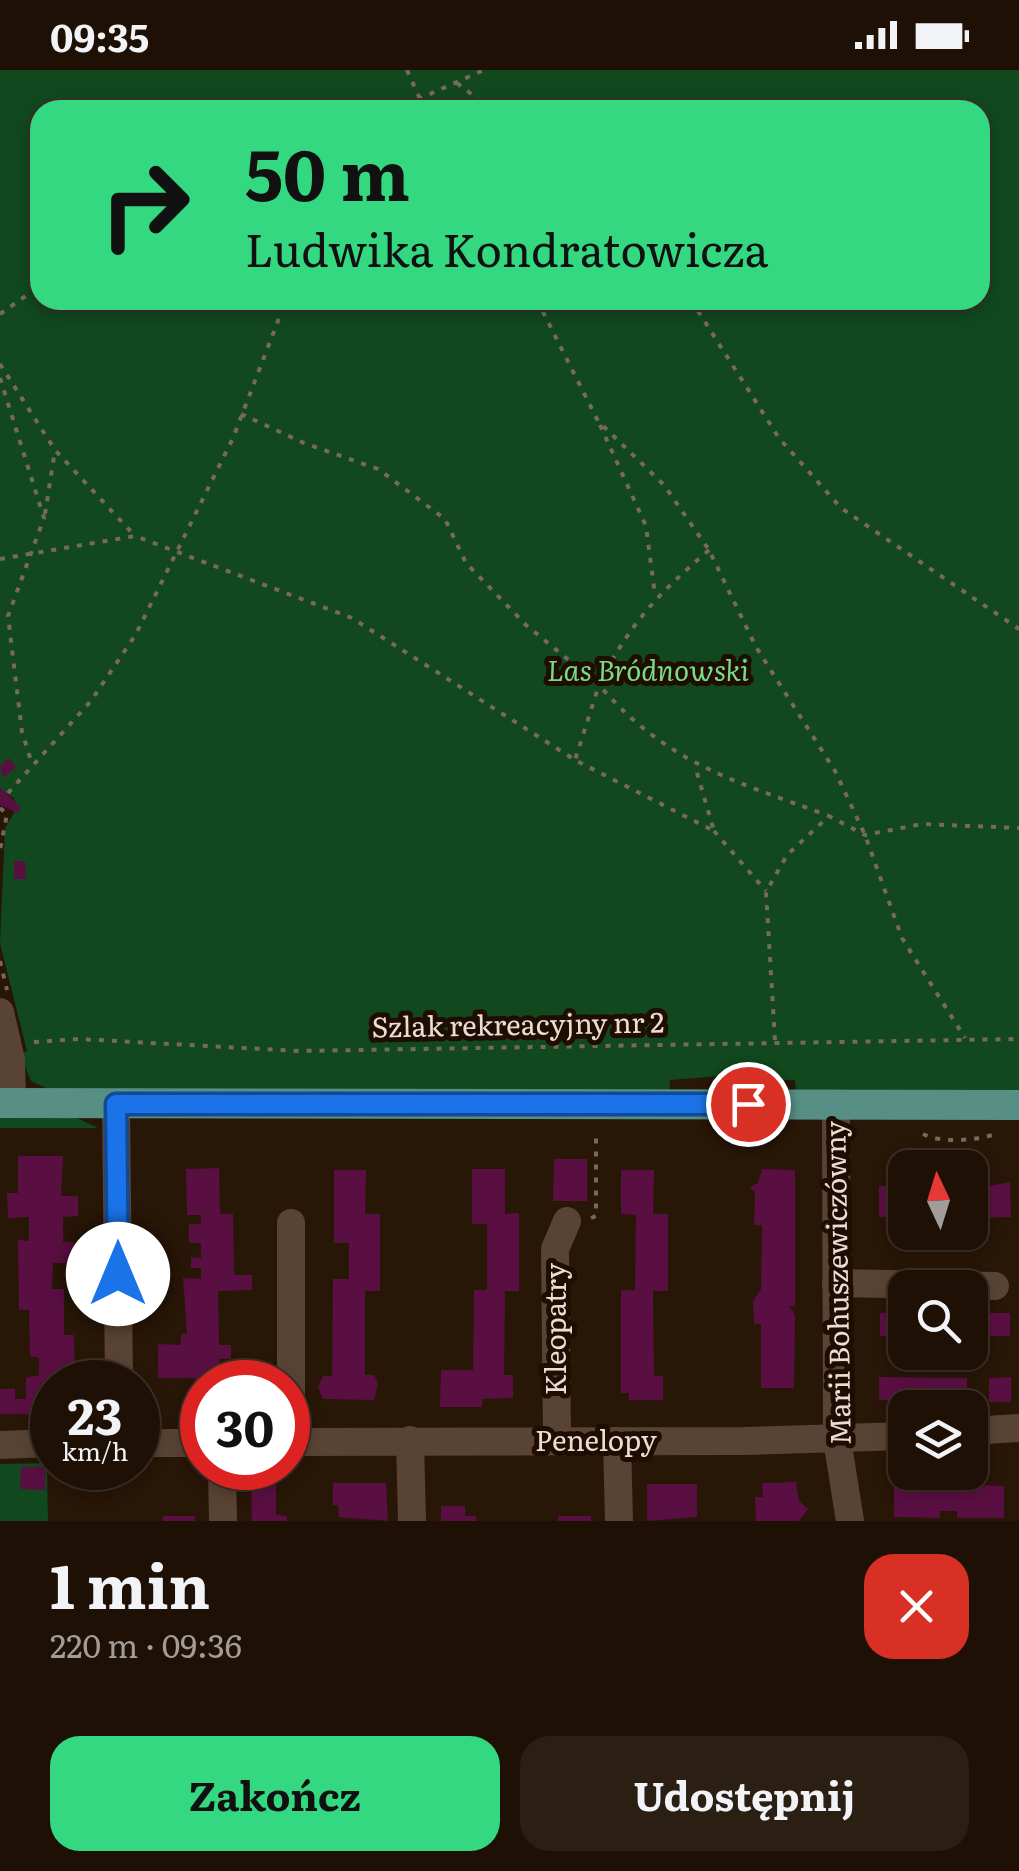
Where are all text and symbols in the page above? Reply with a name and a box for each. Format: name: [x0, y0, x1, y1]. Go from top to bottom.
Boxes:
text: 09:35: [50, 7, 149, 64]
text: 50 m: [245, 119, 410, 223]
icon: right: [80, 140, 210, 270]
text: Ludwika Kondratowicza: [245, 214, 769, 281]
park label: Las Bródnowski: [547, 648, 750, 690]
street label: Szlak rekreacyjny nr 2: [371, 999, 665, 1047]
pin: [706, 1062, 791, 1147]
icon: arrive: [721, 1077, 776, 1132]
street label: Marii Bohuszewiczówny: [812, 1120, 860, 1446]
north arrow: [888, 1150, 988, 1250]
map controls: [888, 1150, 988, 1490]
position arrow: [66, 1222, 170, 1326]
street label: Kleopatry: [533, 1262, 575, 1395]
button: search: [888, 1270, 988, 1370]
speed limit sign: 30: [180, 1360, 310, 1490]
text: 23: [68, 1376, 122, 1450]
button: layers: [888, 1390, 988, 1490]
street label: Penelopy: [535, 1418, 658, 1460]
text: km/h: [62, 1432, 128, 1469]
text: 1 min: [50, 1538, 210, 1627]
button: close: [864, 1554, 969, 1659]
text: 220 m · 09:36: [50, 1620, 242, 1668]
button: Zakończ: [50, 1736, 500, 1851]
button: Udostępnij: [520, 1736, 969, 1851]

